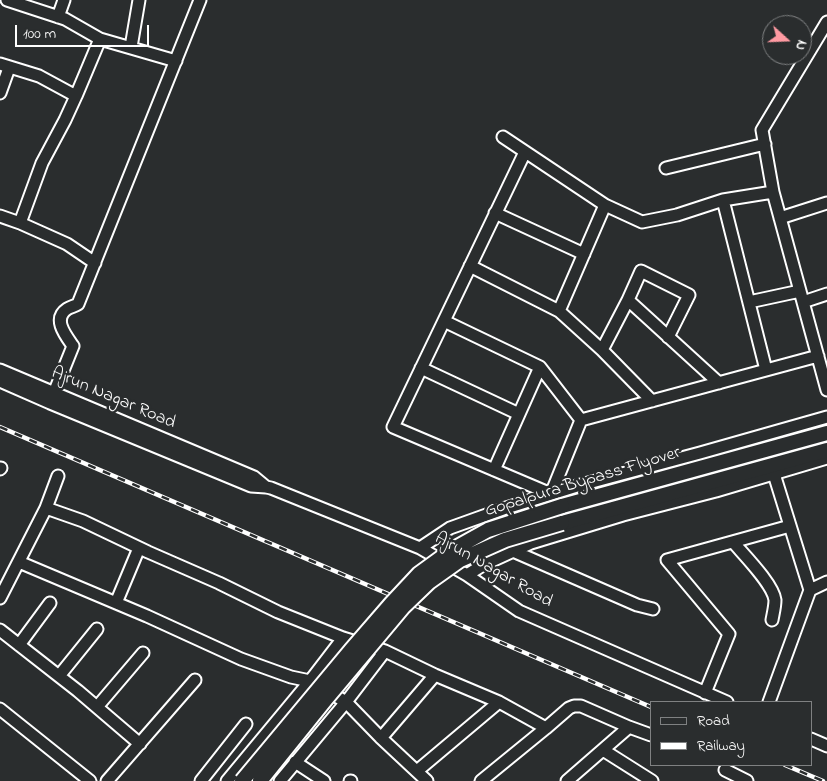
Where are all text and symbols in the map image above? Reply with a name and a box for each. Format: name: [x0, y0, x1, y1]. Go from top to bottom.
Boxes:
scale bar: [18, 15, 151, 47]
north arrow: [762, 15, 812, 65]
text: 100 m: [23, 23, 56, 45]
text: N: [789, 37, 812, 53]
street label: Ajrun Nagar Road: [48, 363, 178, 435]
street label: Gopalpura Bypass Flyover: [483, 443, 683, 523]
street label: Ajrun Nagar Road: [430, 528, 556, 614]
legend: [650, 701, 812, 766]
text: Road: [697, 710, 730, 732]
text: Railway: [697, 735, 745, 757]

